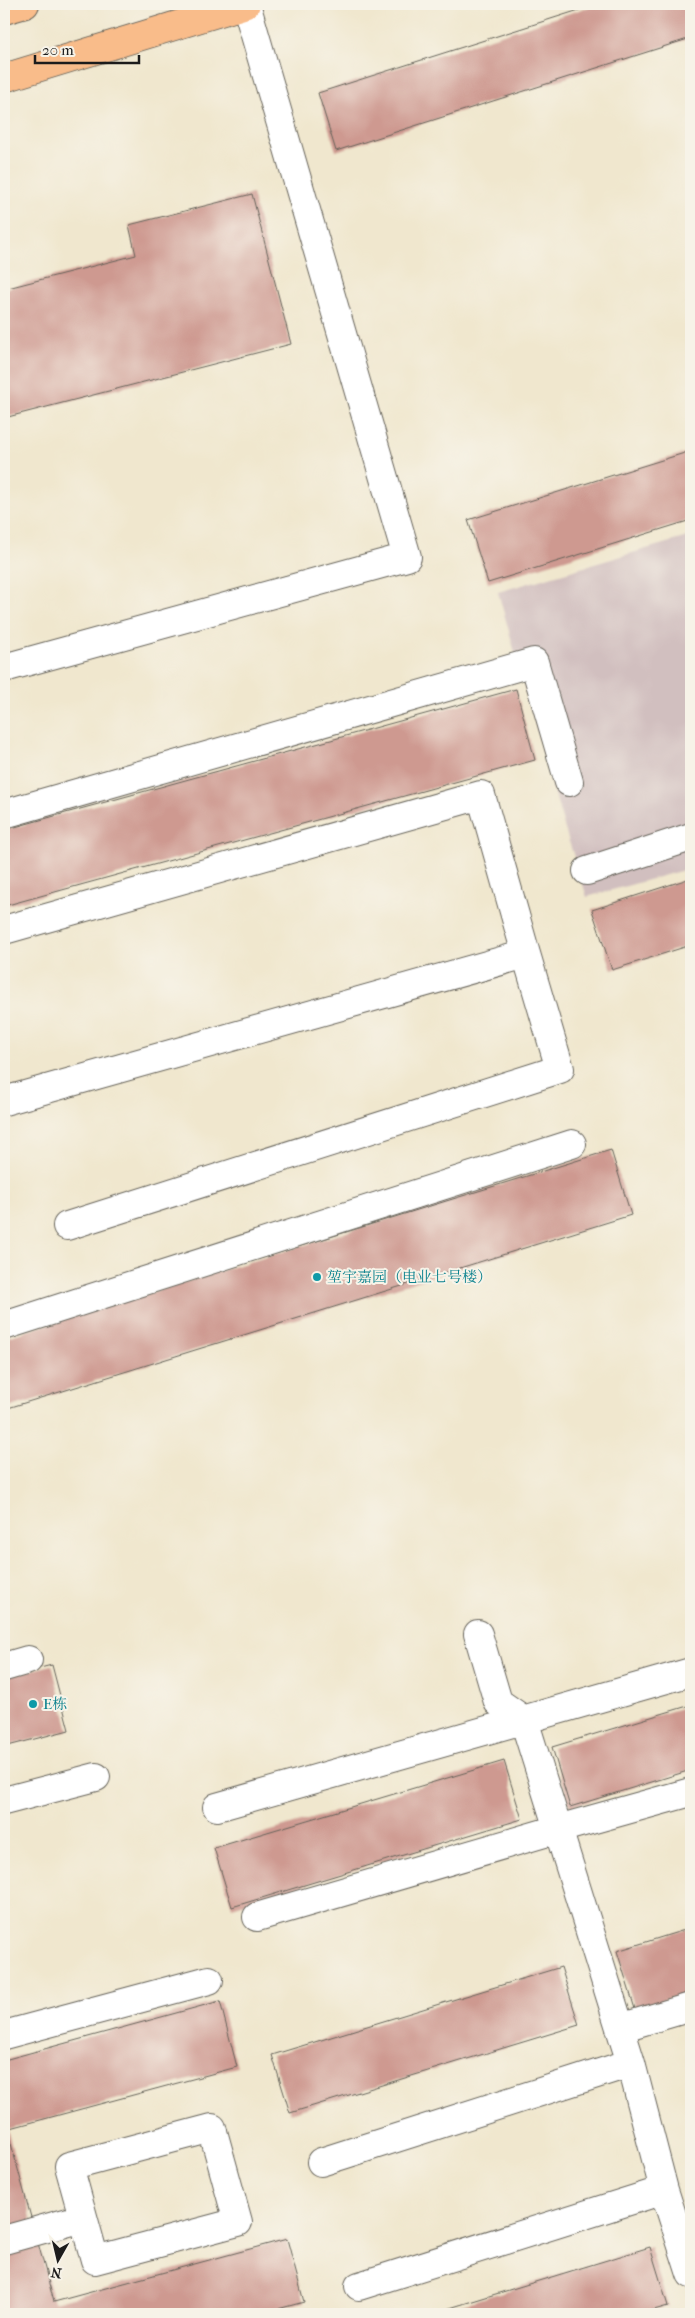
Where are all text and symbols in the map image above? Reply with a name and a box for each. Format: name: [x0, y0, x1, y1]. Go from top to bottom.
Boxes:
scale bar: [35, 32, 139, 64]
text: 20 m: [42, 41, 74, 59]
place label: 堃宇嘉园（电业七号楼）: [327, 1268, 492, 1286]
marker: 堃宇嘉园（电业七号楼）: [311, 1271, 323, 1283]
place label: E栋: [43, 1695, 67, 1713]
marker: E栋: [27, 1698, 39, 1710]
north arrow: [32, 2236, 82, 2286]
text: N: [49, 2263, 63, 2282]

